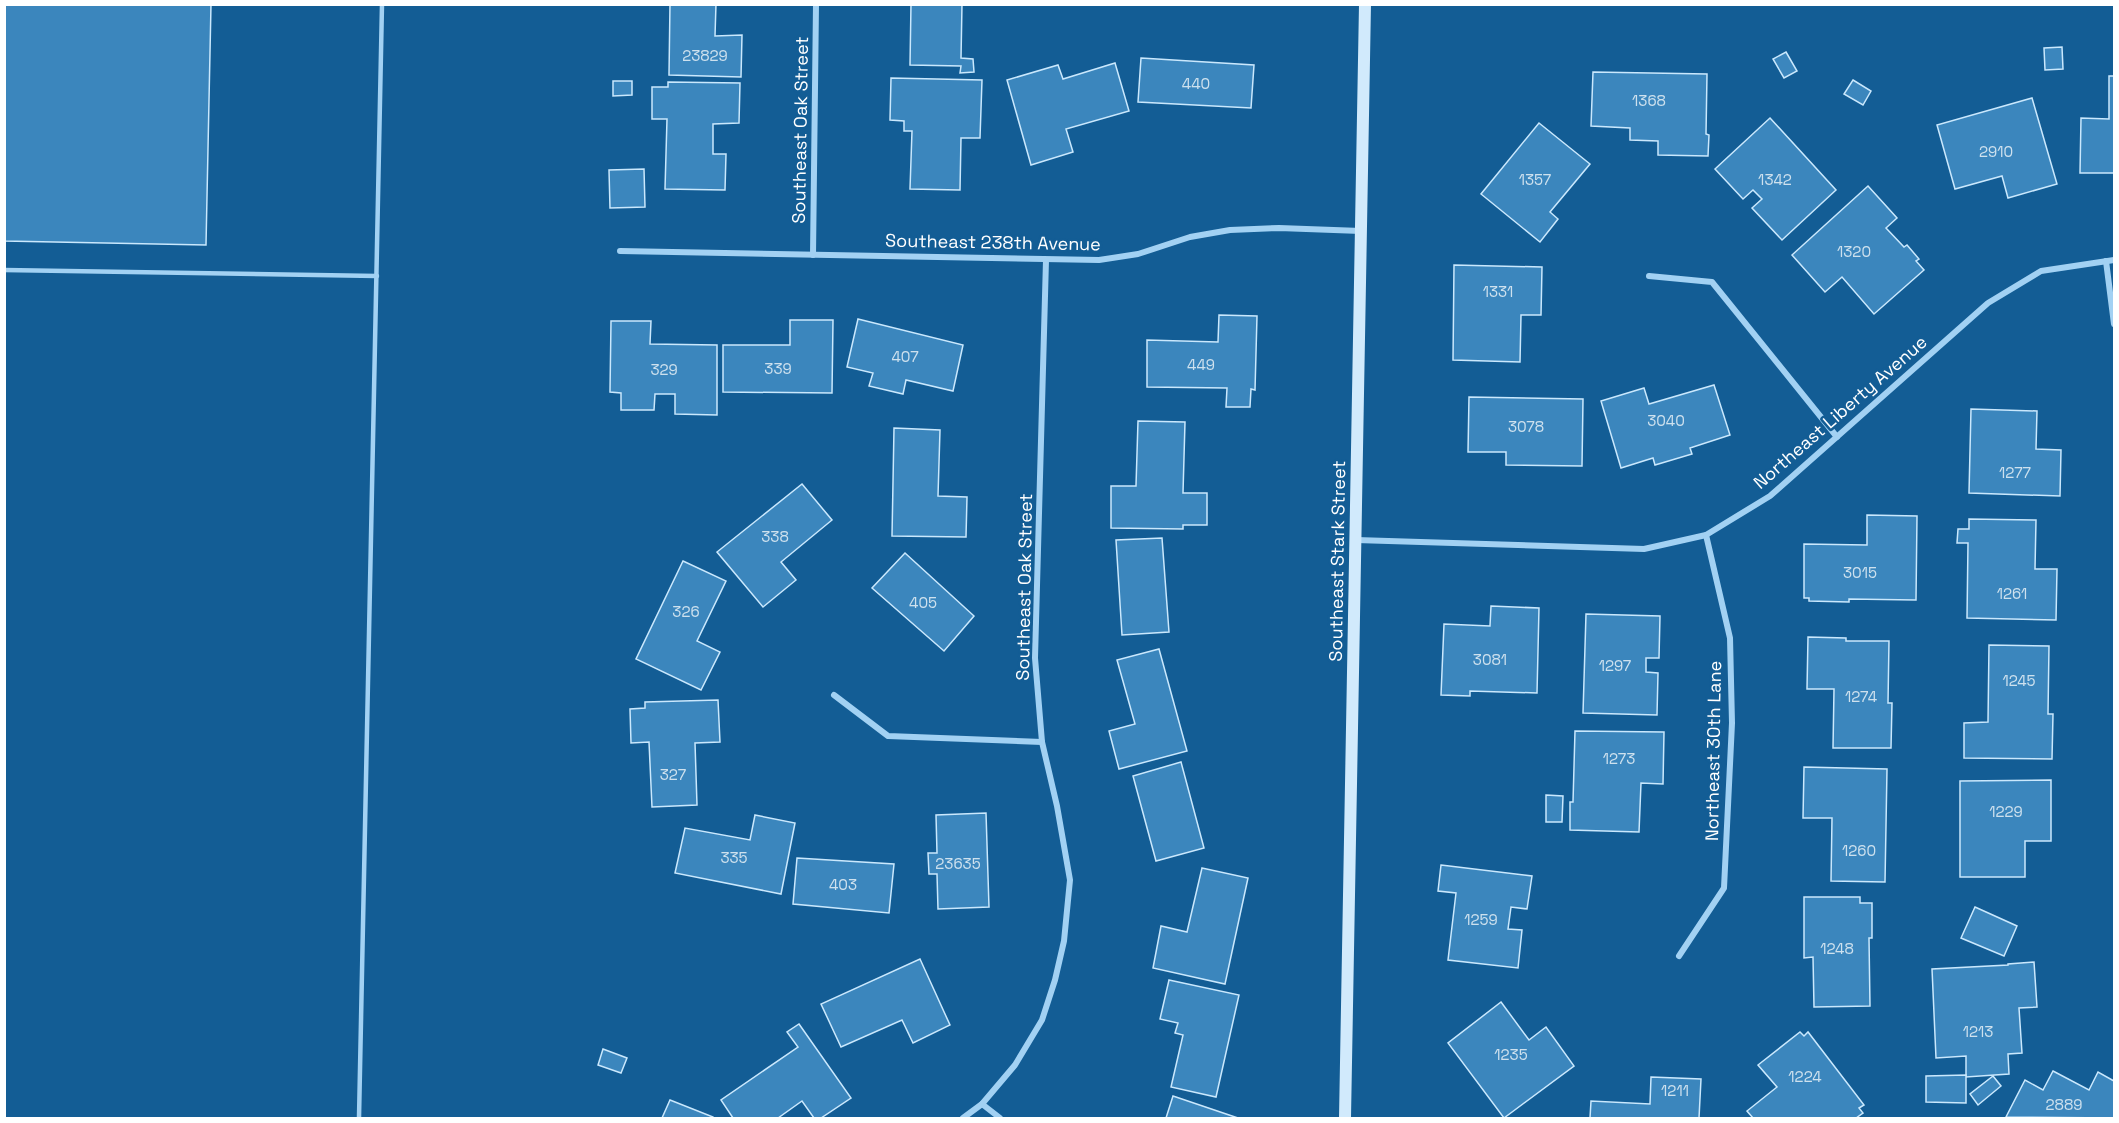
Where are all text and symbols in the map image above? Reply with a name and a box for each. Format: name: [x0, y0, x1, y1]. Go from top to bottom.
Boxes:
street label: Southeast Oak Street: [787, 36, 813, 224]
house number: 23829: [682, 46, 728, 65]
house number: 440: [1182, 74, 1210, 93]
house number: 1368: [1632, 91, 1666, 110]
house number: 2910: [1979, 142, 2013, 161]
house number: 1357: [1519, 170, 1551, 189]
house number: 1342: [1758, 170, 1792, 189]
street label: Southeast 238th Avenue: [885, 229, 1101, 255]
house number: 1320: [1837, 242, 1871, 261]
house number: 1331: [1483, 282, 1513, 301]
street label: Northeast Liberty Avenue: [1748, 330, 1932, 494]
house number: 407: [891, 347, 919, 366]
house number: 449: [1187, 355, 1215, 374]
house number: 339: [764, 359, 792, 378]
house number: 329: [650, 360, 678, 379]
house number: 3040: [1647, 411, 1685, 430]
house number: 3078: [1508, 417, 1544, 436]
street label: Southeast Stark Street: [1324, 460, 1350, 662]
house number: 1277: [1999, 463, 2031, 482]
street label: Southeast Oak Street: [1011, 493, 1037, 681]
house number: 338: [761, 527, 789, 546]
house number: 3015: [1843, 563, 1877, 582]
house number: 1261: [1997, 584, 2027, 603]
house number: 405: [909, 593, 937, 612]
house number: 326: [672, 602, 700, 621]
house number: 3081: [1473, 650, 1507, 669]
house number: 1297: [1599, 656, 1631, 675]
street label: Northeast 30th Lane: [1700, 661, 1726, 841]
house number: 1245: [2002, 671, 2036, 690]
house number: 1274: [1845, 687, 1877, 706]
house number: 1273: [1603, 749, 1635, 768]
house number: 327: [660, 765, 686, 784]
house number: 1229: [1989, 802, 2023, 821]
house number: 1260: [1842, 841, 1876, 860]
house number: 335: [720, 848, 748, 867]
house number: 23635: [935, 854, 981, 873]
house number: 403: [829, 875, 857, 894]
house number: 1259: [1464, 910, 1498, 929]
house number: 1248: [1820, 939, 1854, 958]
house number: 1213: [1963, 1022, 1993, 1041]
house number: 1235: [1494, 1045, 1528, 1064]
house number: 1224: [1788, 1067, 1822, 1086]
house number: 1211: [1661, 1081, 1689, 1100]
house number: 2889: [2046, 1095, 2082, 1114]

